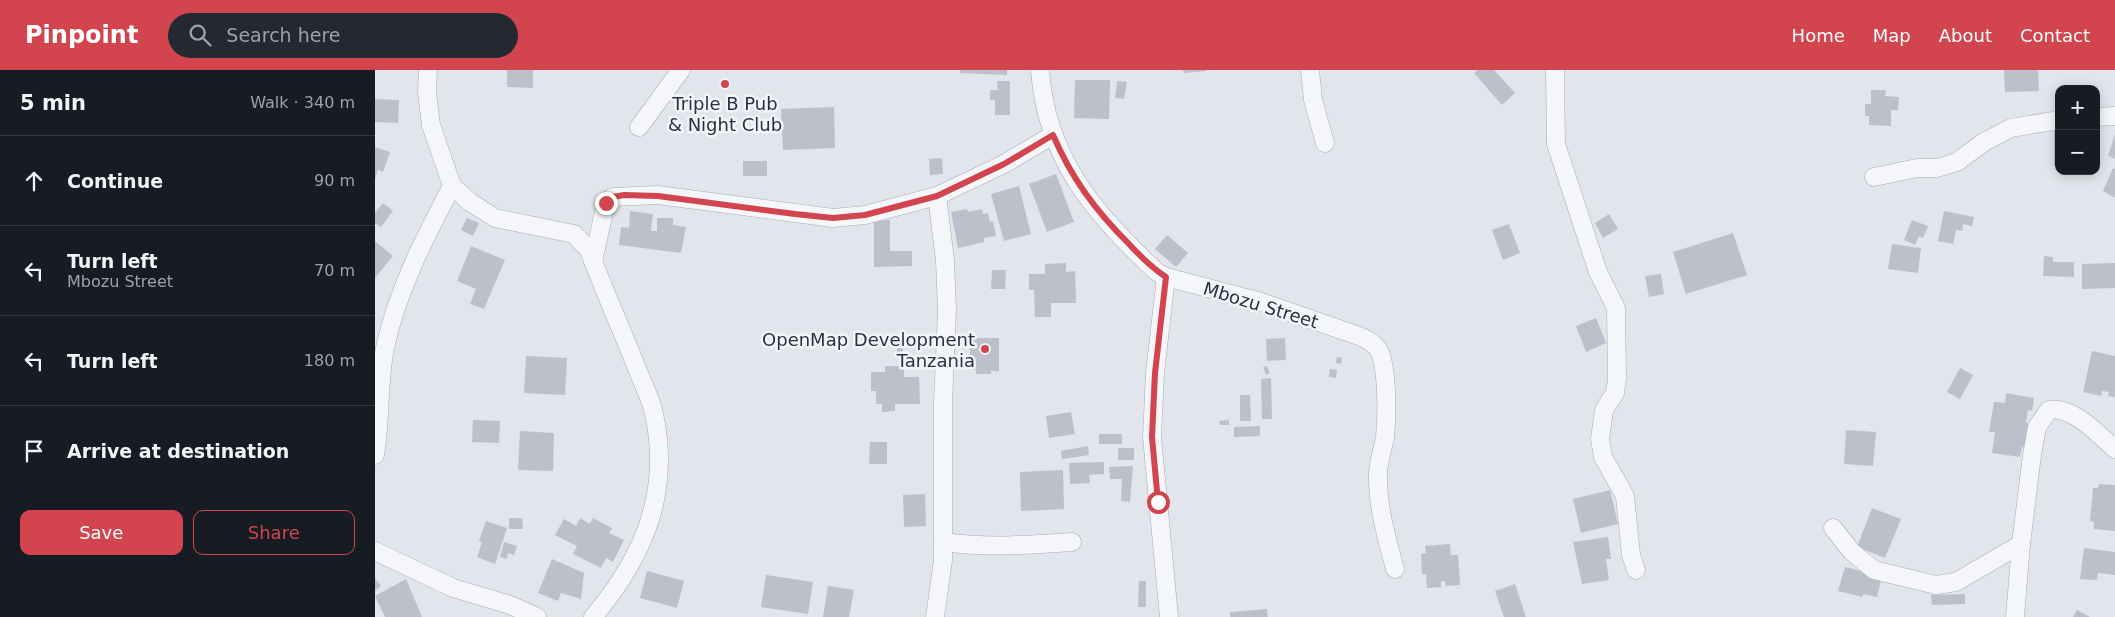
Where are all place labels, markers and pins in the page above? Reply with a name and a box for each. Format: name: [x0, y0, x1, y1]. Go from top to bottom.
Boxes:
marker: Triple B Pub & Night Club: [719, 78, 731, 90]
place label: Triple B Pub & Night Club: [668, 93, 782, 135]
place label: OpenMap Development Tanzania: [762, 329, 975, 371]
marker: OpenMap Development Tanzania: [979, 343, 991, 355]

